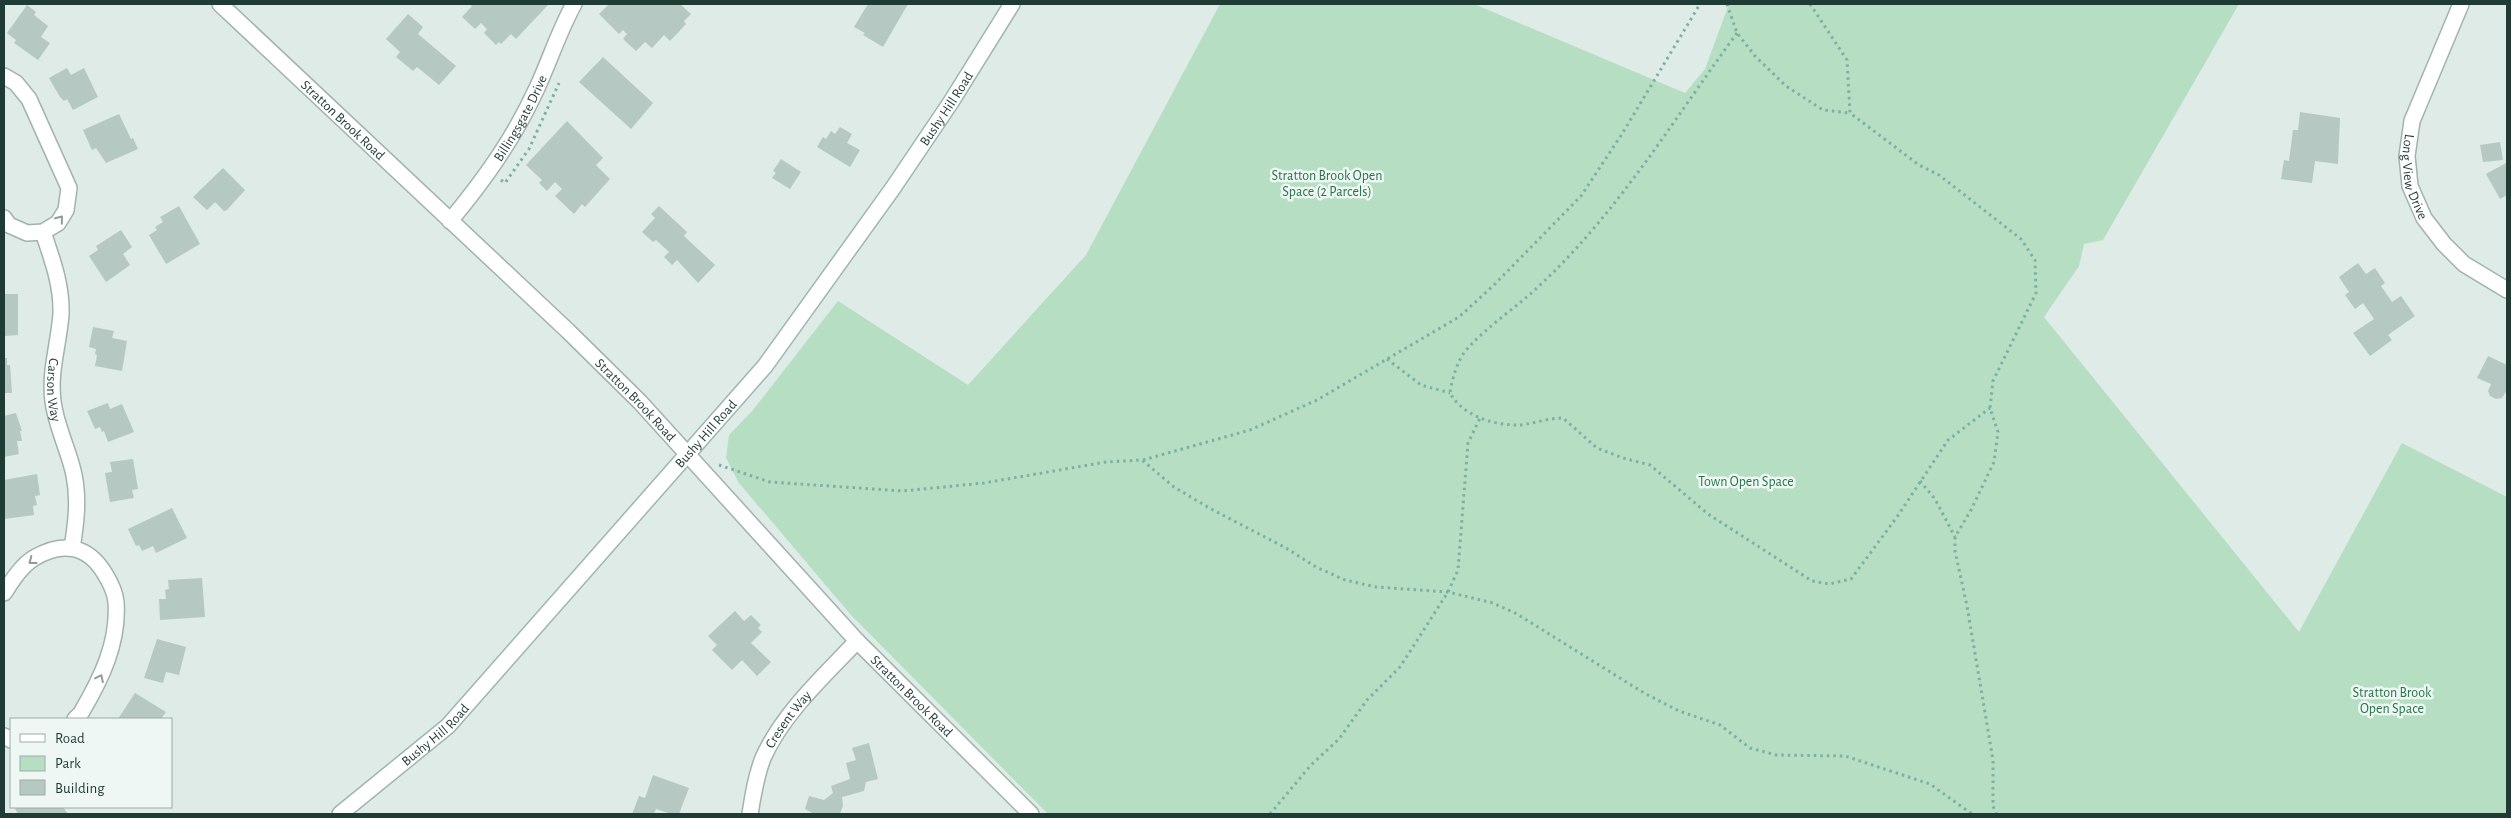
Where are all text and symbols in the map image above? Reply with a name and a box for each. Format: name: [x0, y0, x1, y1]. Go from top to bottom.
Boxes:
street label: Bushy Hill Road: [918, 69, 976, 148]
street label: Billingsgate Drive: [492, 73, 550, 164]
street label: Stratton Brook Road: [298, 78, 387, 163]
street label: Long View Drive: [2399, 133, 2430, 222]
park label: Stratton Brook Open Space (2 Parcels): [1272, 169, 1382, 199]
one-way arrow: [54, 215, 63, 224]
street label: Stratton Brook Road: [592, 356, 678, 444]
street label: Carson Way: [44, 357, 63, 423]
street label: Bushy Hill Road: [673, 398, 740, 471]
park label: Town Open Space: [1698, 475, 1794, 489]
one-way arrow: [28, 555, 38, 564]
street label: Stratton Brook Road: [868, 653, 955, 740]
one-way arrow: [94, 674, 104, 683]
park label: Stratton Brook Open Space: [2353, 686, 2432, 716]
street label: Cresent Way: [763, 688, 814, 751]
street label: Bushy Hill Road: [399, 702, 472, 769]
legend: [10, 718, 172, 808]
text: Road: [55, 731, 85, 746]
text: Park: [55, 756, 81, 771]
text: Building: [55, 781, 105, 796]

